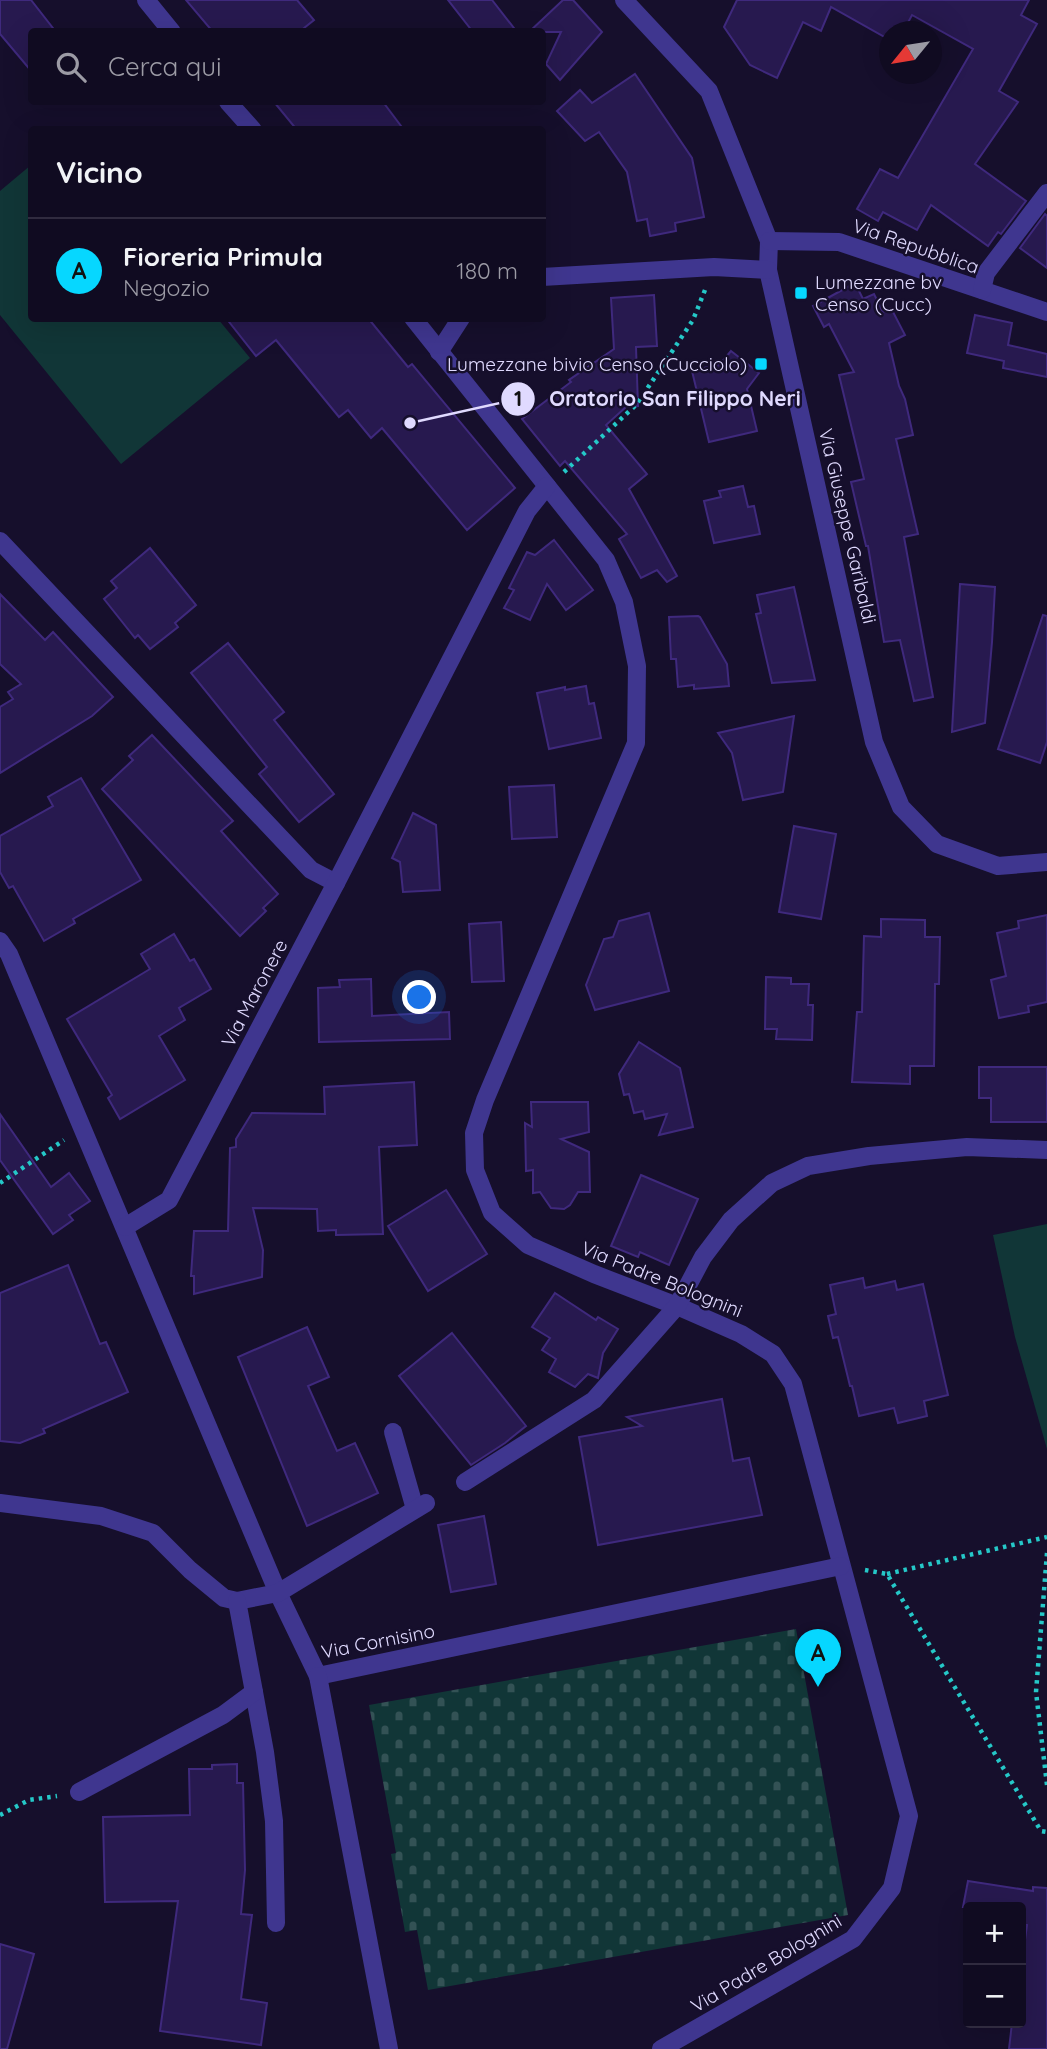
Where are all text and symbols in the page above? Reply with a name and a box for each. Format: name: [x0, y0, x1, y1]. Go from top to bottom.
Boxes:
north arrow: [879, 21, 942, 84]
search box: [28, 28, 546, 105]
icon: search: [52, 48, 90, 86]
text: Cerca qui: [108, 50, 222, 83]
text: Vicino: [56, 153, 143, 191]
street label: Via Repubblica: [850, 213, 982, 279]
text: Fioreria Primula: [123, 240, 323, 273]
text: A: [72, 256, 86, 285]
text: 180 m: [456, 256, 518, 285]
place label: Lumezzane bv Censo (Cucc): [815, 270, 942, 316]
text: Negozio: [123, 273, 210, 302]
marker: Lumezzane bv Censo (Cucc): [793, 285, 809, 301]
place label: Lumezzane bivio Censo (Cucciolo): [447, 352, 747, 376]
marker: Lumezzane bivio Censo (Cucciolo): [753, 356, 769, 372]
callout: Oratorio San Filippo Neri: [500, 378, 815, 420]
text: 1: [514, 385, 522, 411]
text: Oratorio San Filippo Neri: [549, 385, 801, 411]
street label: Via Giuseppe Garibaldi: [814, 426, 882, 626]
street label: Via Maronere: [216, 935, 292, 1051]
your location: [402, 980, 436, 1014]
street label: Via Padre Bolognini: [578, 1236, 746, 1322]
street label: Via Cornisino: [319, 1618, 437, 1664]
pin: A: [795, 1629, 841, 1687]
map controls: [963, 1902, 1026, 2028]
button: +: [963, 1902, 1026, 1965]
street label: Via Padre Bolognini: [686, 1908, 846, 2018]
button: −: [963, 1965, 1026, 2028]

